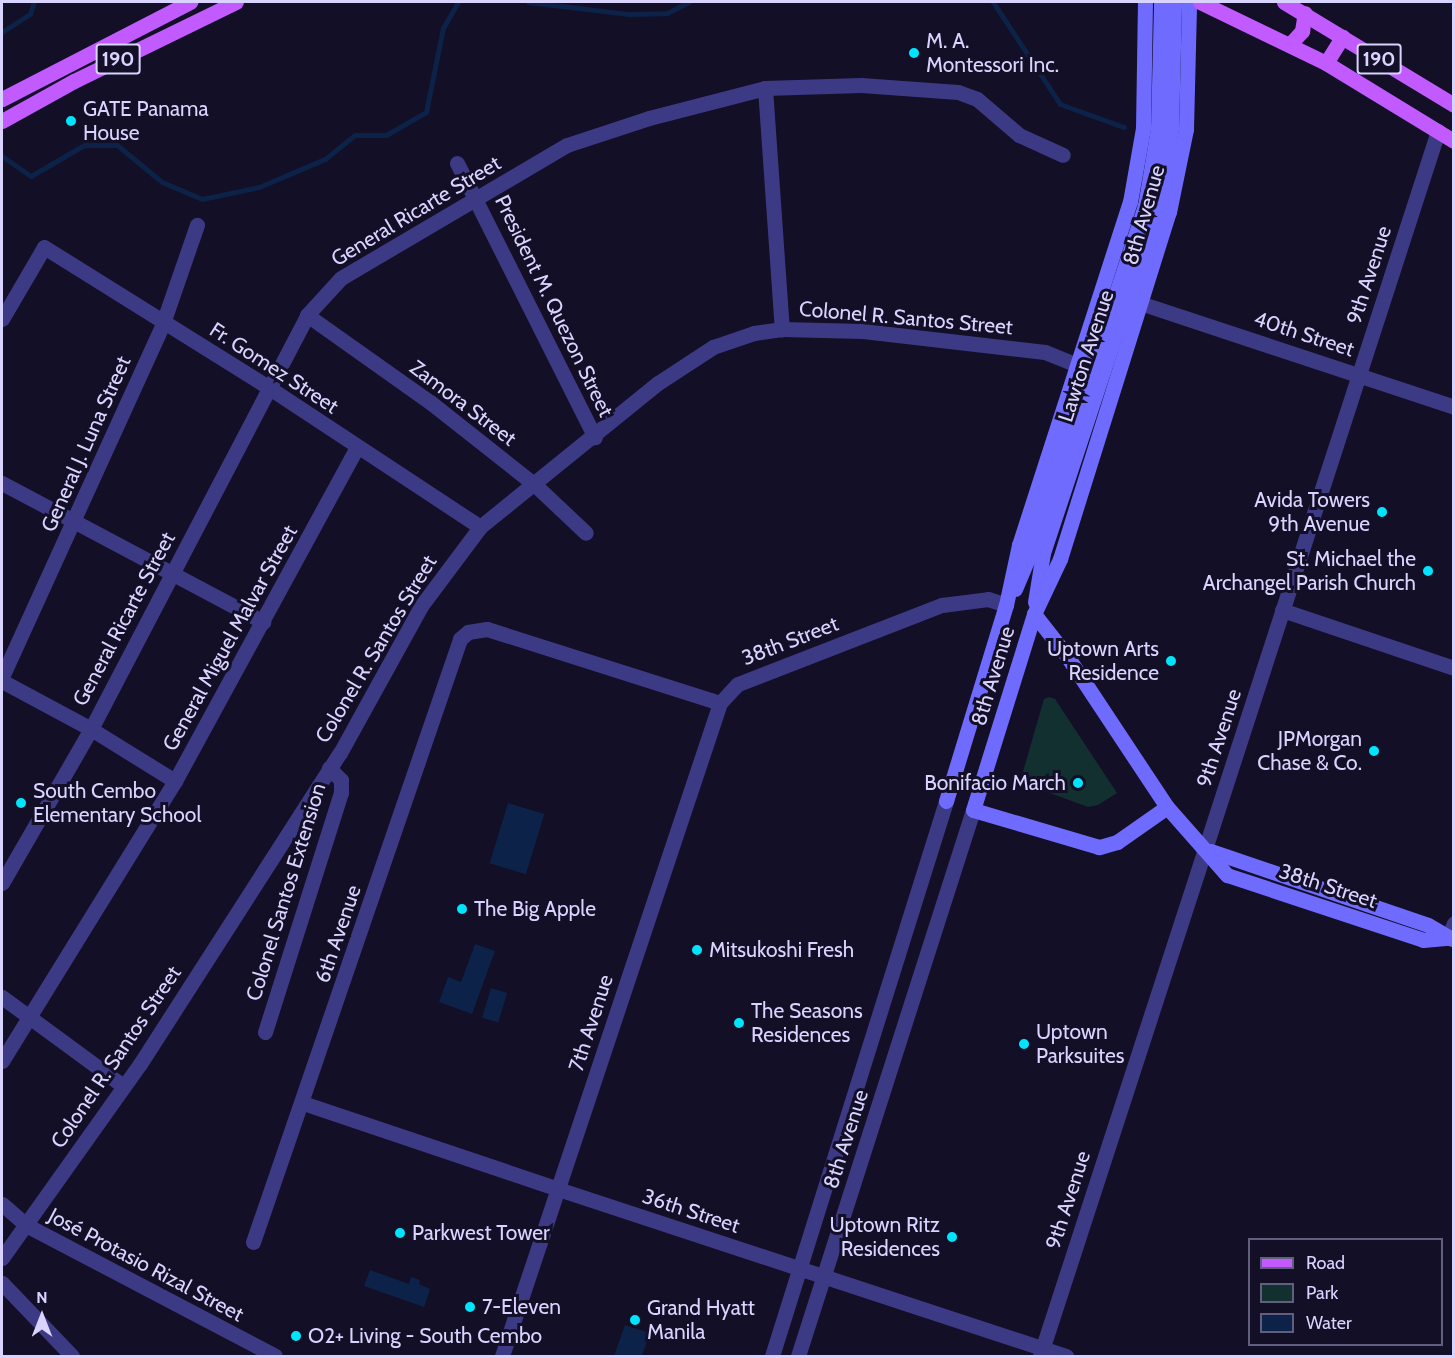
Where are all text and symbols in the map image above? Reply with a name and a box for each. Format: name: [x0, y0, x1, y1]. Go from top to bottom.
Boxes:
place label: M. A. Montessori Inc.: [926, 28, 1059, 78]
road number: 190: [96, 42, 140, 76]
road number: 190: [1356, 42, 1402, 76]
marker: M. A. Montessori Inc.: [907, 46, 921, 60]
place label: GATE Panama House: [83, 96, 209, 146]
marker: GATE Panama House: [64, 114, 78, 128]
street label: General Ricarte Street: [327, 150, 505, 272]
street label: 8th Avenue: [1118, 162, 1170, 268]
street label: President M. Quezon Street: [489, 191, 619, 421]
street label: 9th Avenue: [1341, 223, 1397, 327]
street label: Lawton Avenue: [1053, 287, 1119, 425]
street label: Colonel R. Santos Street: [798, 296, 1014, 340]
street label: 40th Street: [1251, 306, 1357, 362]
street label: Fr. Gomez Street: [205, 317, 343, 419]
street label: General J. Luna Street: [36, 352, 136, 536]
street label: Zamora Street: [405, 355, 521, 451]
place label: Avida Towers 9th Avenue: [1254, 487, 1370, 537]
marker: Avida Towers 9th Avenue: [1375, 505, 1389, 519]
street label: General Miguel Malvar Street: [157, 521, 303, 755]
street label: General Ricarte Street: [68, 528, 180, 710]
place label: St. Michael the Archangel Parish Church: [1203, 546, 1416, 596]
street label: Colonel R. Santos Street: [310, 551, 442, 747]
marker: St. Michael the Archangel Parish Church: [1421, 564, 1435, 578]
street label: 38th Street: [738, 611, 842, 671]
street label: 8th Avenue: [966, 623, 1020, 729]
place label: Uptown Arts Residence: [1047, 636, 1159, 686]
marker: Uptown Arts Residence: [1164, 654, 1178, 668]
street label: 9th Avenue: [1191, 686, 1247, 790]
place label: JPMorgan Chase & Co.: [1257, 726, 1362, 776]
marker: JPMorgan Chase & Co.: [1367, 744, 1381, 758]
place label: Bonifacio March: [924, 770, 1066, 796]
marker: Bonifacio March: [1071, 776, 1085, 790]
place label: South Cembo Elementary School: [33, 778, 201, 828]
street label: Colonel Santos Extension: [241, 780, 331, 1004]
marker: South Cembo Elementary School: [14, 796, 28, 810]
street label: 38th Street: [1276, 858, 1380, 914]
street label: 6th Avenue: [310, 882, 366, 986]
place label: The Big Apple: [474, 896, 596, 922]
marker: The Big Apple: [455, 902, 469, 916]
place label: Mitsukoshi Fresh: [709, 937, 854, 963]
marker: Mitsukoshi Fresh: [690, 943, 704, 957]
street label: Colonel R. Santos Street: [46, 961, 186, 1153]
street label: 7th Avenue: [564, 971, 618, 1075]
place label: The Seasons Residences: [751, 998, 863, 1048]
marker: The Seasons Residences: [732, 1016, 746, 1030]
place label: Uptown Parksuites: [1036, 1019, 1124, 1069]
marker: Uptown Parksuites: [1017, 1037, 1031, 1051]
street label: 8th Avenue: [818, 1086, 874, 1192]
street label: 9th Avenue: [1040, 1148, 1096, 1252]
street label: 36th Street: [639, 1183, 743, 1239]
street label: José Protasio Rizal Street: [44, 1203, 248, 1327]
place label: Uptown Ritz Residences: [830, 1212, 940, 1262]
place label: Parkwest Tower: [412, 1220, 550, 1246]
marker: Parkwest Tower: [393, 1226, 407, 1240]
marker: Uptown Ritz Residences: [945, 1230, 959, 1244]
legend: [1248, 1238, 1443, 1346]
text: Road: [1306, 1252, 1345, 1274]
text: Park: [1306, 1282, 1338, 1304]
north arrow: [12, 1286, 72, 1346]
text: N: [36, 1288, 48, 1307]
place label: 7-Eleven: [482, 1294, 561, 1320]
place label: Grand Hyatt Manila: [647, 1295, 755, 1345]
marker: 7-Eleven: [463, 1300, 477, 1314]
text: Water: [1306, 1312, 1352, 1334]
marker: Grand Hyatt Manila: [628, 1313, 642, 1327]
place label: O2+ Living - South Cembo: [308, 1323, 542, 1349]
marker: O2+ Living - South Cembo: [289, 1329, 303, 1343]

